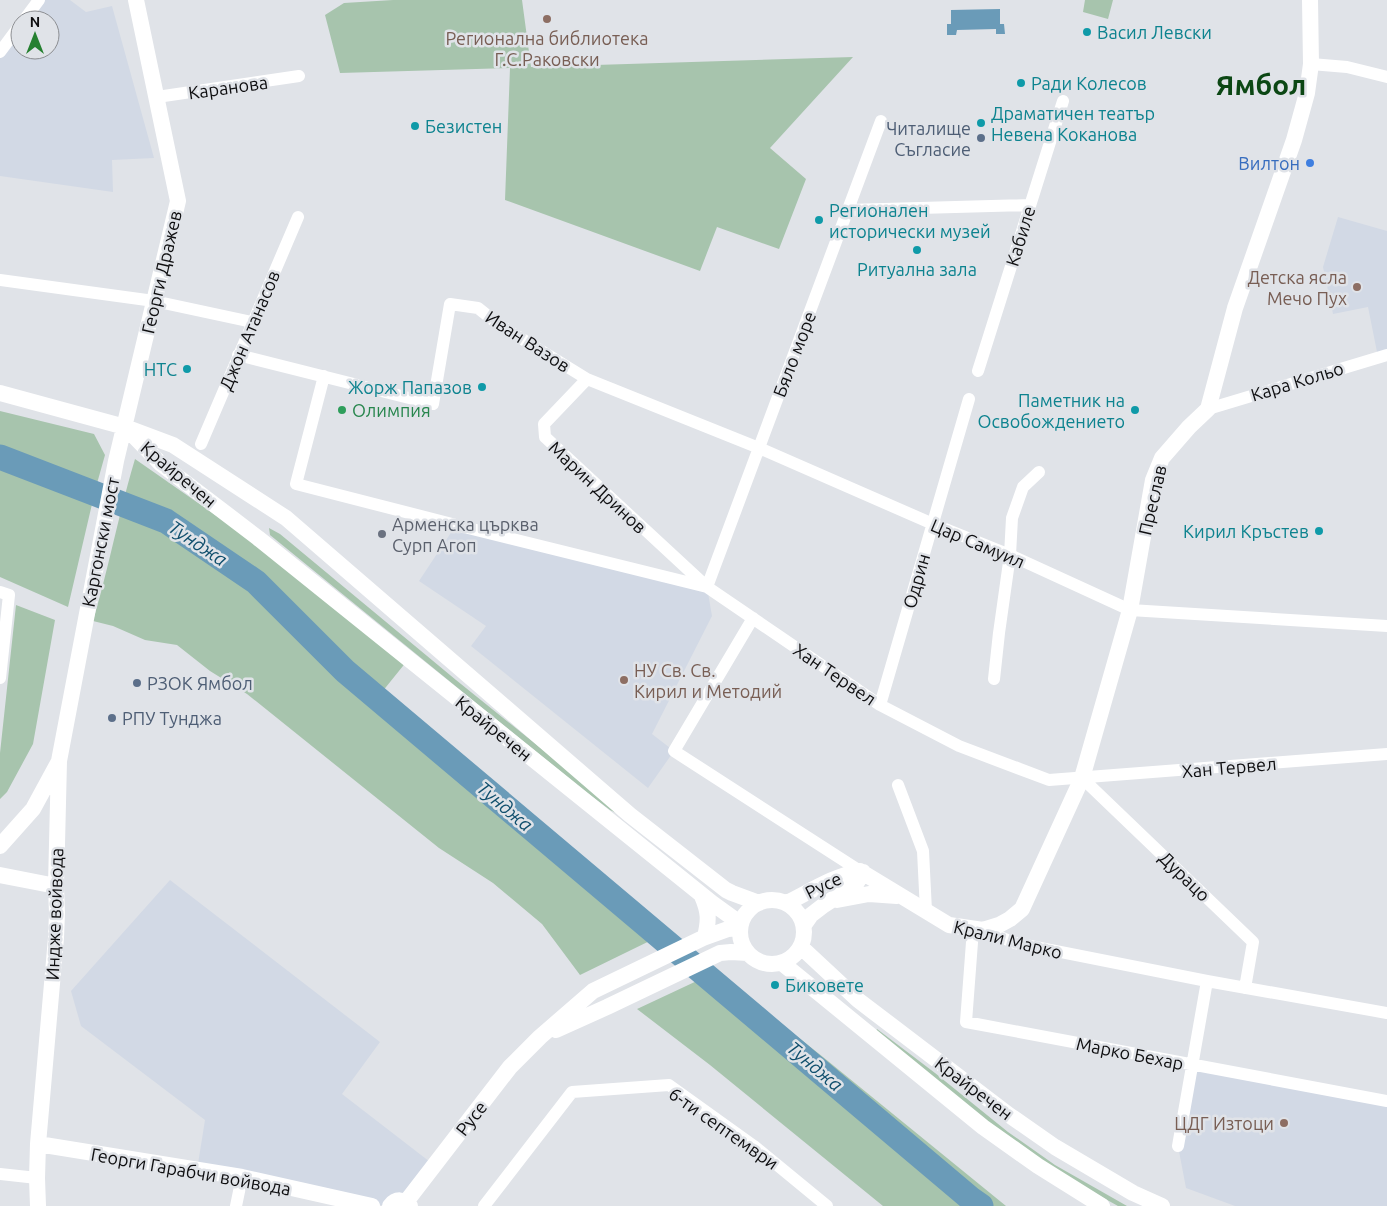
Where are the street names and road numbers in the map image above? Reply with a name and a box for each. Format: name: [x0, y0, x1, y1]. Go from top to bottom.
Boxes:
street label: Каранова: [187, 72, 269, 102]
street label: Кабиле: [1001, 203, 1039, 269]
street label: Георги Дражев: [137, 209, 185, 335]
street label: Джон Атанасов: [215, 267, 283, 393]
street label: Иван Вазов: [482, 306, 574, 376]
street label: Бяло море: [769, 308, 819, 400]
street label: Кара Кольо: [1248, 357, 1346, 405]
street label: Крайречен: [137, 437, 221, 511]
street label: Марин Дринов: [545, 437, 651, 537]
street label: Преслав: [1134, 463, 1170, 537]
street label: Каргонски мост: [78, 475, 122, 609]
street label: Цар Самуил: [928, 514, 1028, 572]
street label: Одрин: [899, 551, 933, 611]
street label: Хан Тервел: [790, 639, 880, 709]
street label: Крайречен: [452, 691, 536, 765]
street label: Хан Тервел: [1181, 753, 1277, 781]
street label: Индже войвода: [42, 847, 66, 981]
street label: Дурацо: [1156, 847, 1214, 905]
street label: Русе: [802, 868, 844, 902]
street label: Крали Марко: [952, 916, 1064, 962]
street label: Марко Бехар: [1075, 1033, 1185, 1073]
street label: Крайречен: [931, 1052, 1017, 1124]
street label: 6-ти септември: [665, 1083, 783, 1173]
street label: Русе: [451, 1097, 491, 1139]
street label: Георги Гарабчи войвода: [89, 1144, 293, 1198]

